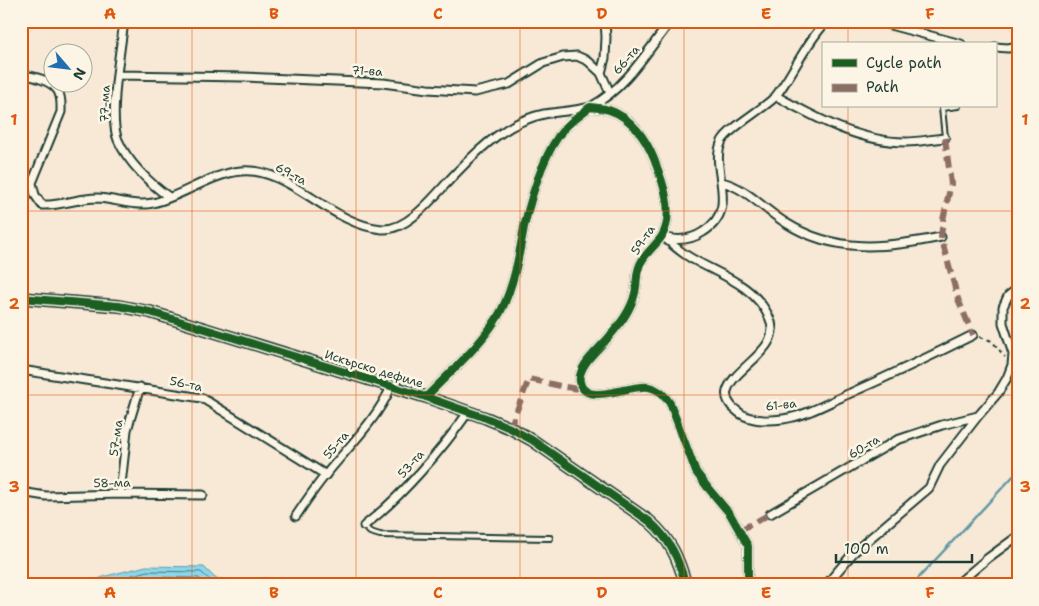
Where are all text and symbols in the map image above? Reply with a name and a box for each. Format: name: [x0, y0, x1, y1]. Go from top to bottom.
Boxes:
text: A: [104, 3, 116, 24]
text: B: [269, 3, 279, 24]
text: C: [433, 3, 443, 24]
text: D: [596, 3, 608, 24]
text: E: [761, 3, 771, 24]
text: F: [925, 3, 935, 24]
north arrow: [42, 42, 92, 92]
street label: 66-та: [609, 42, 643, 78]
legend: [822, 42, 996, 108]
text: Cycle path: [866, 53, 942, 73]
street label: 71-ва: [351, 62, 384, 80]
text: N: [69, 65, 90, 83]
text: Path: [866, 77, 899, 97]
street label: 77-ма: [96, 84, 114, 123]
text: 1: [10, 109, 18, 130]
text: 1: [1021, 109, 1029, 130]
street label: 69-та: [273, 159, 310, 189]
street label: 59-та: [627, 222, 659, 258]
text: 2: [8, 293, 20, 314]
text: 2: [1019, 293, 1031, 314]
street label: Искърско дефиле: [323, 346, 425, 392]
street label: 56-та: [168, 373, 204, 395]
street label: 61-ва: [765, 395, 798, 415]
street label: 57-ма: [106, 418, 127, 457]
street label: 55-та: [320, 427, 353, 462]
street label: 60-та: [845, 431, 883, 463]
street label: 53-та: [394, 446, 428, 481]
street label: 58-ма: [93, 475, 131, 491]
text: 3: [8, 476, 20, 497]
text: 3: [1019, 476, 1031, 497]
scale bar: [836, 531, 973, 563]
text: 100 m: [844, 539, 889, 559]
text: A: [104, 582, 116, 603]
text: B: [269, 582, 279, 603]
text: C: [433, 582, 443, 603]
text: D: [596, 582, 608, 603]
text: E: [761, 582, 771, 603]
text: F: [925, 582, 935, 603]

